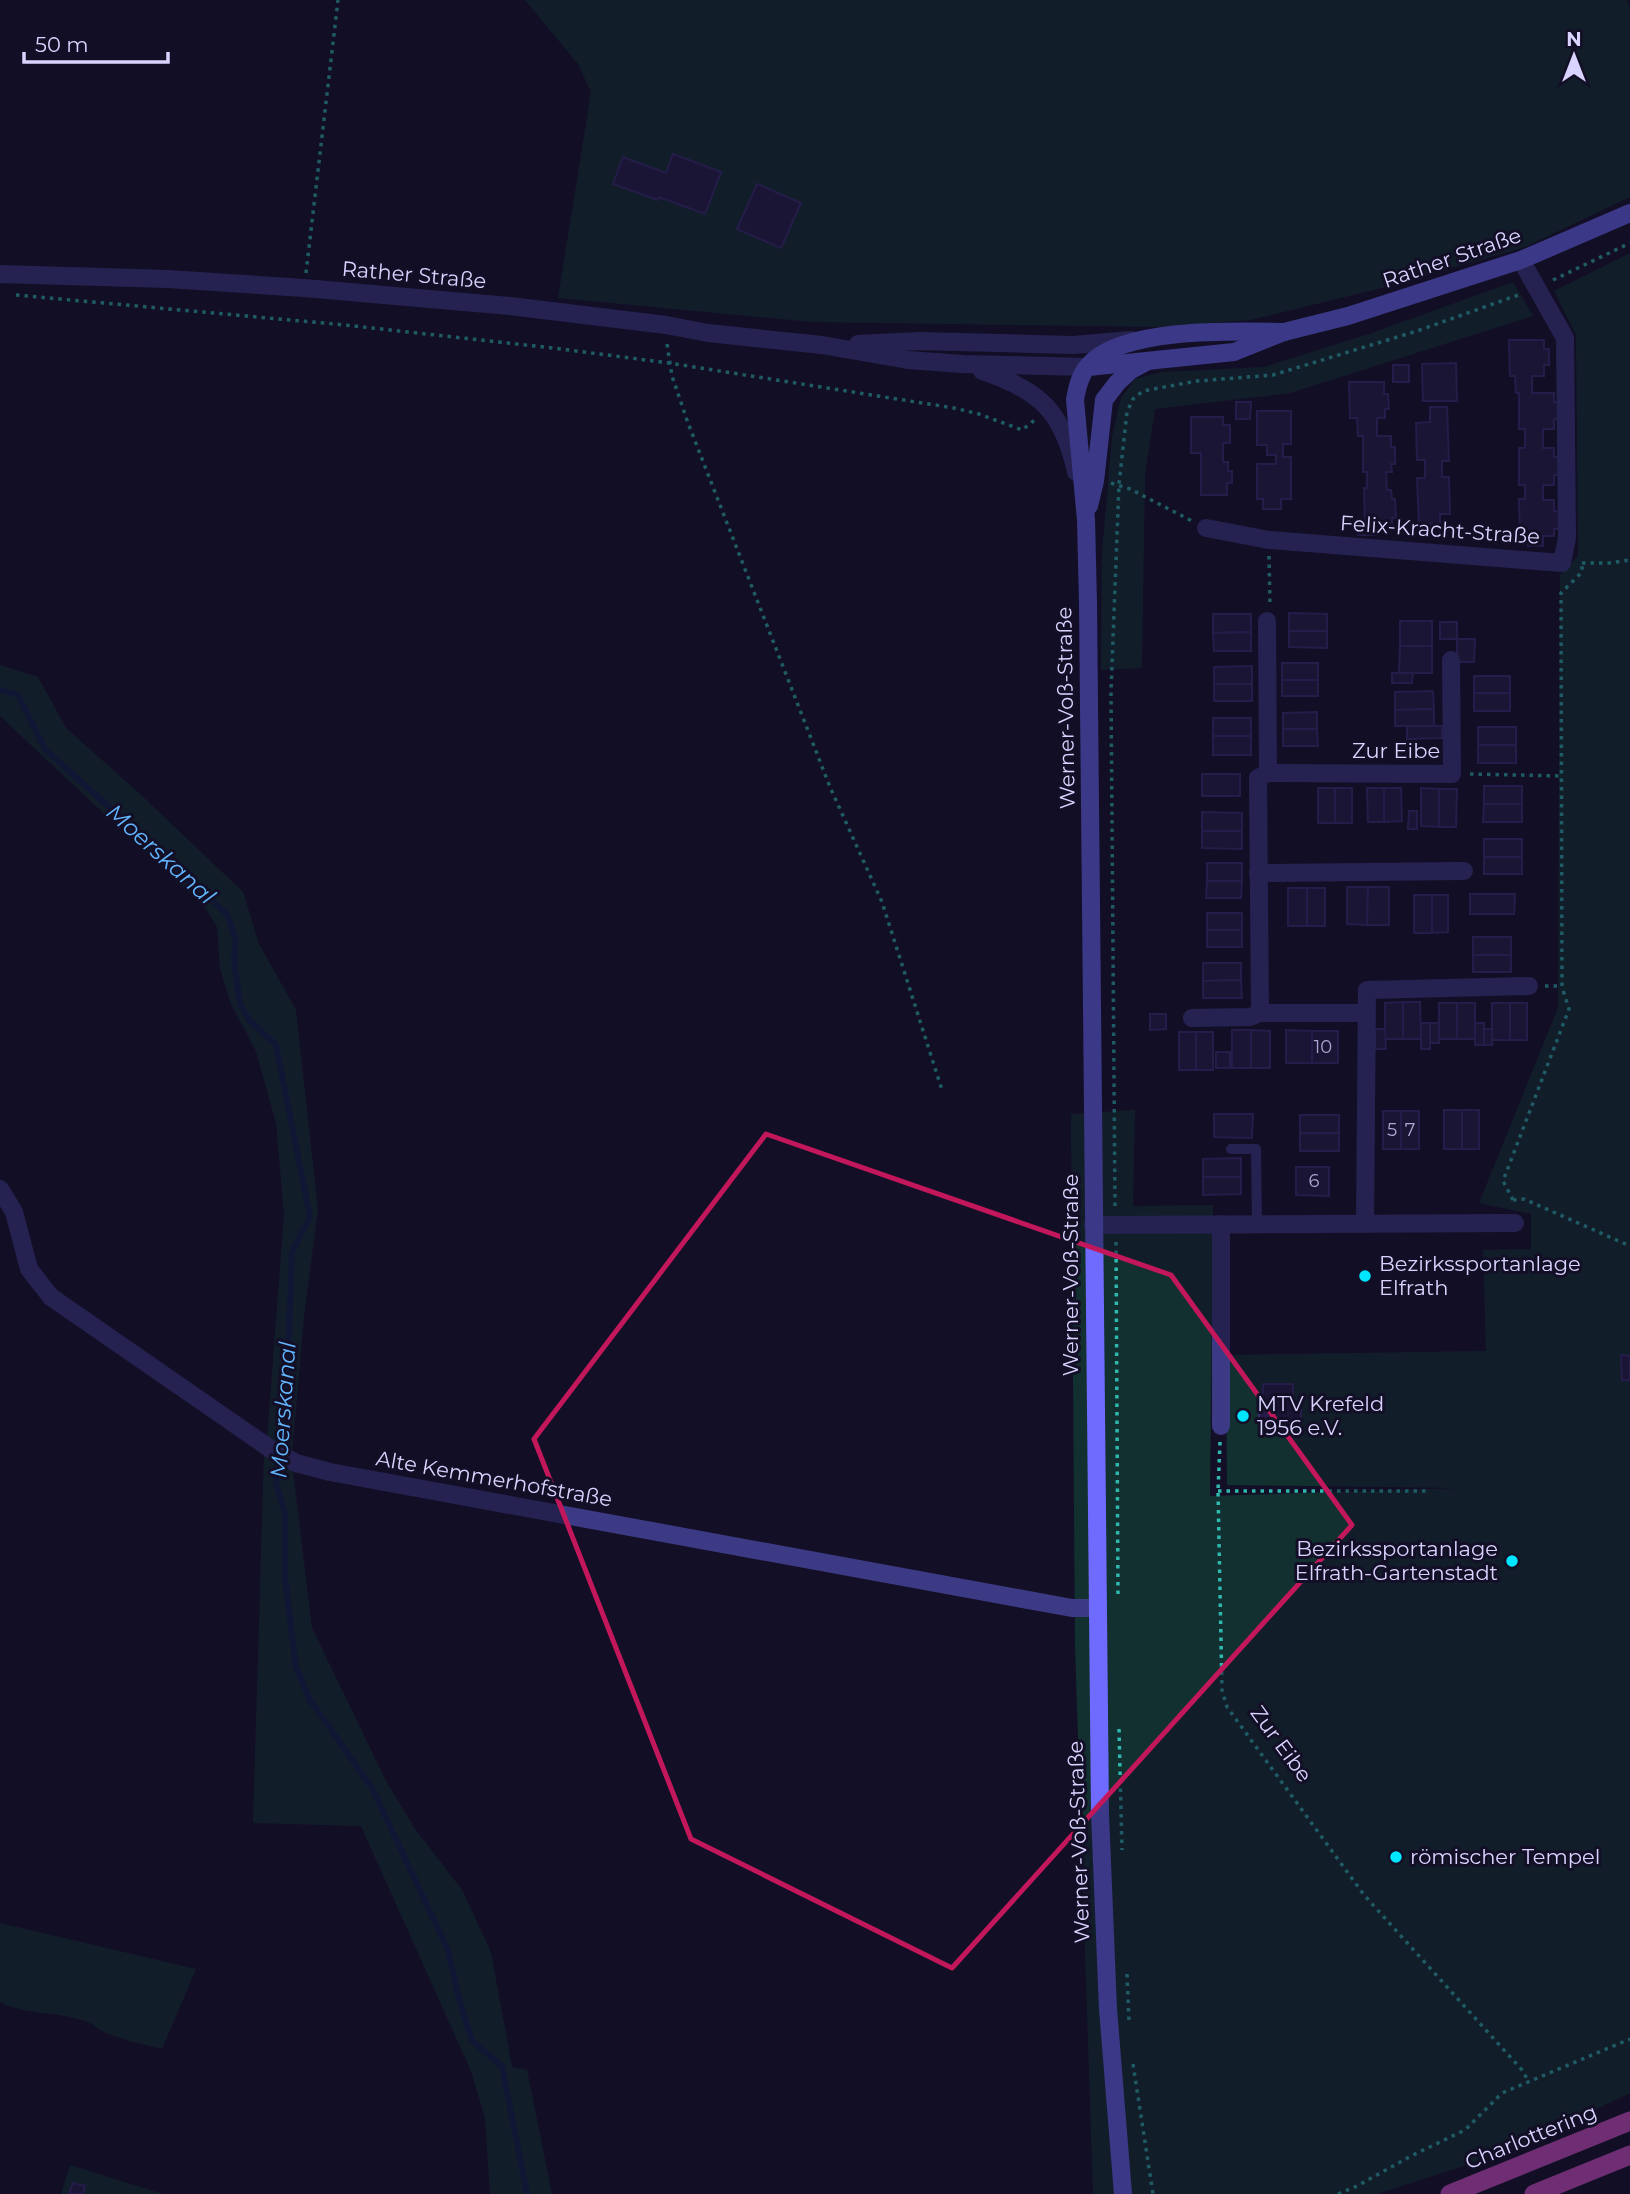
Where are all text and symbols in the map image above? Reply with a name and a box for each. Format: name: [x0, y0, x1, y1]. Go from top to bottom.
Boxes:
scale bar: [24, 21, 168, 65]
north arrow: [1539, 21, 1609, 91]
text: N: [1566, 28, 1582, 51]
text: 50 m: [35, 32, 89, 57]
street label: Rather Straße: [1379, 222, 1524, 293]
street label: Rather Straße: [341, 256, 487, 293]
street label: Felix-Kracht-Straße: [1339, 510, 1541, 549]
street label: Werner-Voß-Straße: [1051, 607, 1080, 809]
street label: Zur Eibe: [1352, 738, 1440, 763]
water label: Moerskanal: [101, 798, 222, 911]
house number: 10: [1314, 1036, 1332, 1058]
house number: 5: [1387, 1119, 1397, 1141]
house number: 7: [1405, 1119, 1415, 1141]
house number: 6: [1309, 1170, 1320, 1192]
street label: Werner-Voß-Straße: [1058, 1174, 1083, 1376]
place label: Bezirkssportanlage Elfrath: [1379, 1251, 1581, 1300]
marker: Bezirkssportanlage Elfrath: [1357, 1268, 1373, 1284]
water label: Moerskanal: [264, 1340, 302, 1479]
place label: MTV Krefeld 1956 e.V.: [1257, 1391, 1384, 1440]
marker: MTV Krefeld 1956 e.V.: [1235, 1408, 1251, 1424]
street label: Alte Kemmerhofstraße: [374, 1445, 614, 1512]
place label: Bezirkssportanlage Elfrath-Gartenstadt: [1295, 1536, 1498, 1585]
marker: Bezirkssportanlage Elfrath-Gartenstadt: [1504, 1553, 1520, 1569]
street label: Zur Eibe: [1245, 1701, 1317, 1787]
street label: Werner-Voß-Straße: [1062, 1740, 1095, 1944]
place label: römischer Tempel: [1410, 1844, 1600, 1869]
marker: römischer Tempel: [1388, 1849, 1404, 1865]
street label: Charlottering: [1461, 2099, 1600, 2174]

